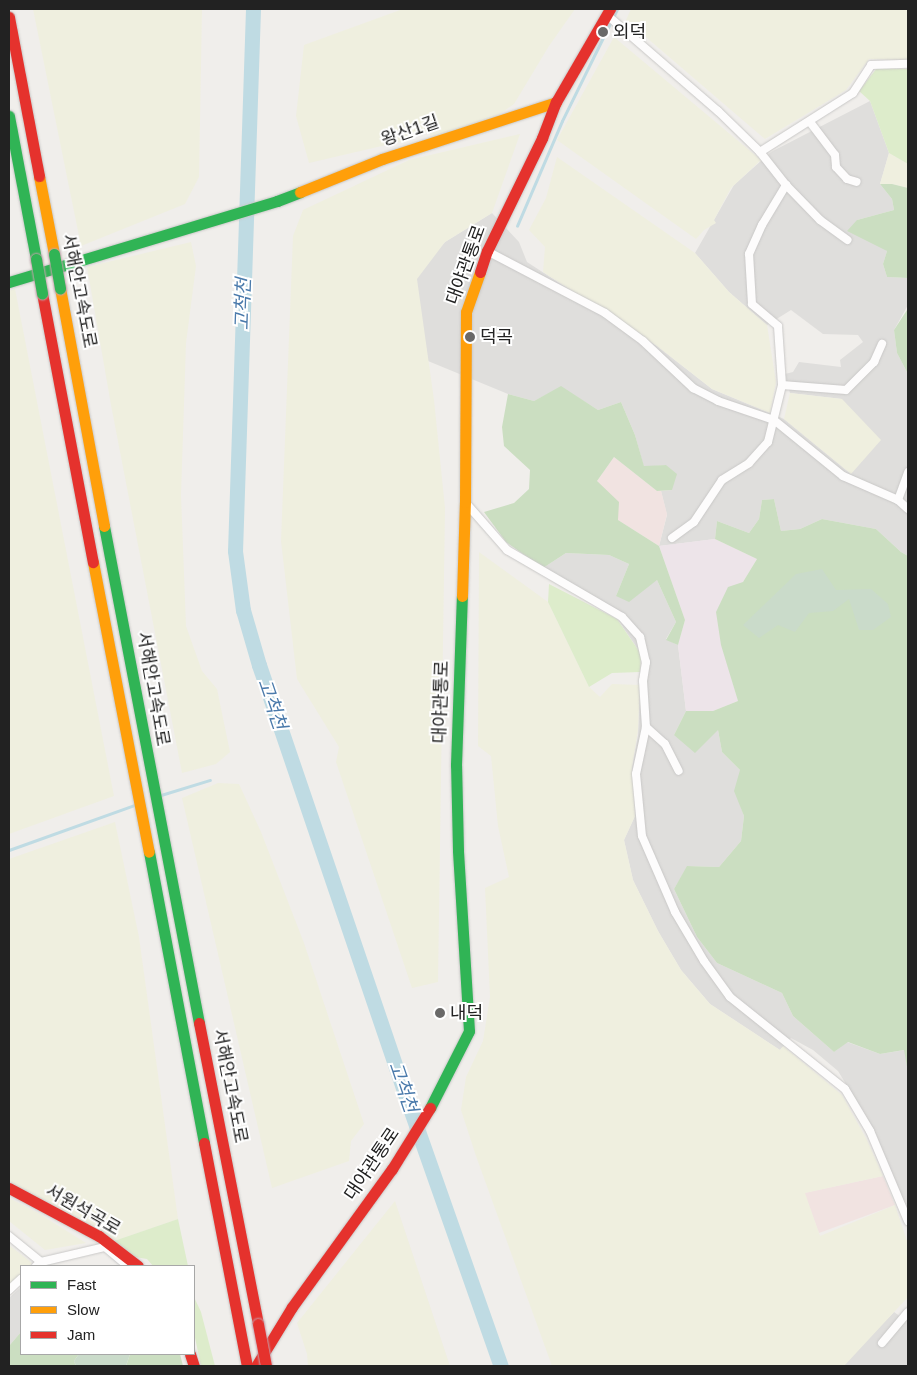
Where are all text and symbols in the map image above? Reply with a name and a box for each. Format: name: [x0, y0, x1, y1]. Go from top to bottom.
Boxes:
place label: 외덕: [613, 21, 646, 43]
marker: 외덕: [597, 26, 609, 38]
street label: 왕산1길: [378, 111, 442, 151]
street label: 대야관통로: [442, 222, 490, 308]
street label: 서해안고속도로: [57, 232, 101, 350]
water label: 고척천: [231, 277, 255, 331]
place label: 덕곡: [480, 326, 513, 348]
marker: 덕곡: [464, 331, 476, 343]
street label: 서해안고속도로: [132, 630, 174, 748]
street label: 대야관통로: [429, 660, 453, 744]
water label: 고척천: [253, 675, 291, 733]
place label: 내덕: [450, 1002, 483, 1024]
marker: 내덕: [434, 1007, 446, 1019]
street label: 서해안고속도로: [208, 1027, 252, 1145]
water label: 고척천: [384, 1058, 422, 1116]
street label: 대야관통로: [340, 1124, 404, 1204]
street label: 서원석곡로: [42, 1180, 124, 1240]
legend: [20, 1265, 195, 1355]
text: Fast: [67, 1276, 96, 1293]
text: Slow: [67, 1301, 100, 1318]
text: Jam: [67, 1326, 95, 1343]

